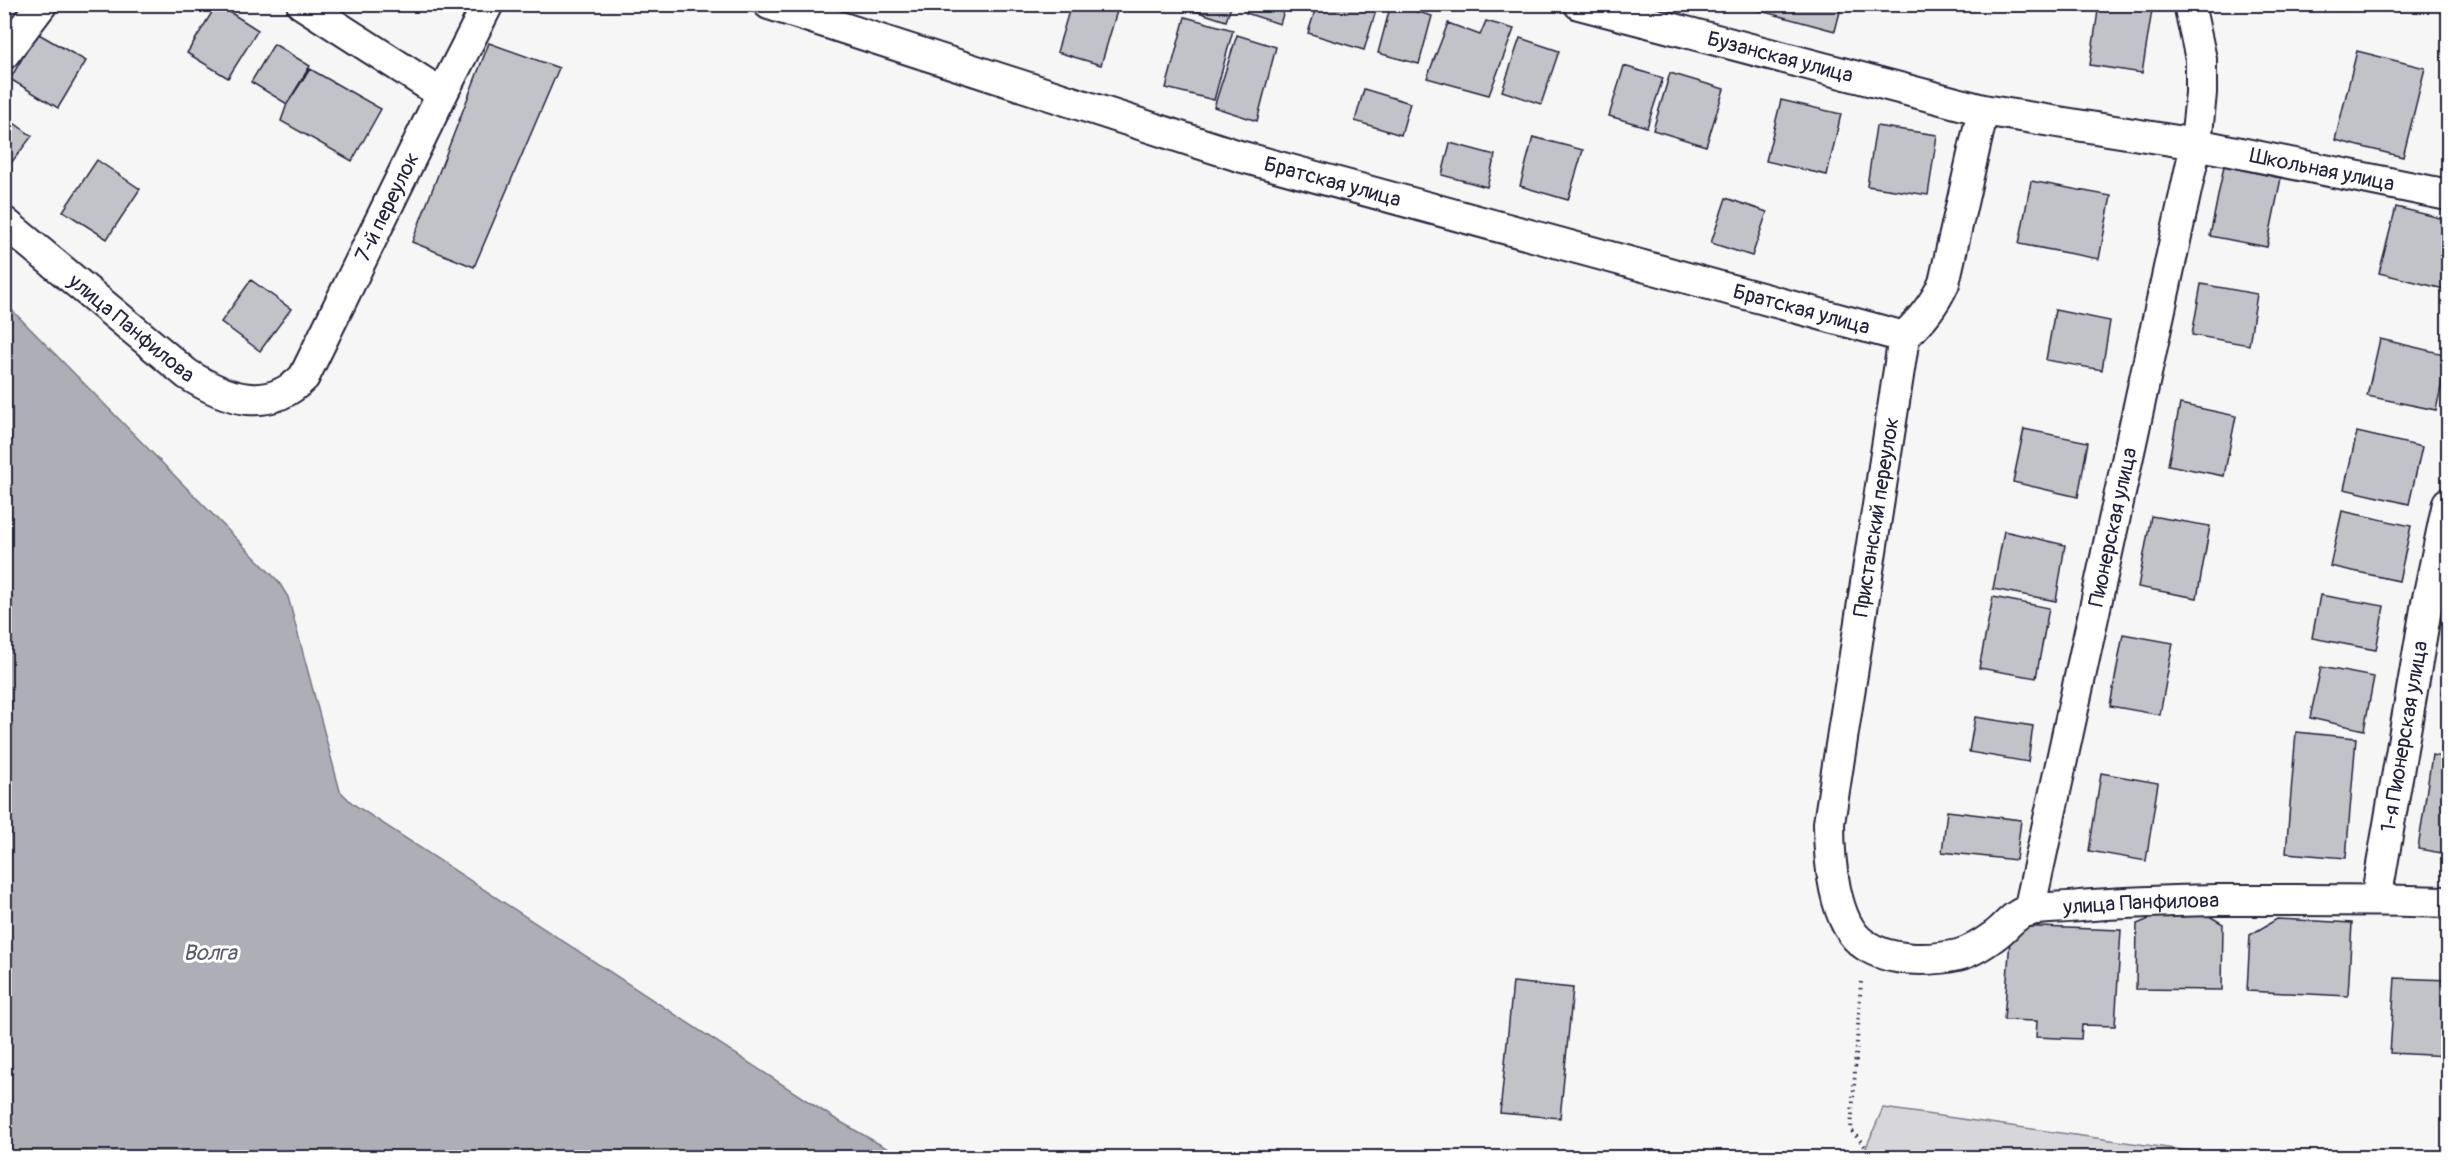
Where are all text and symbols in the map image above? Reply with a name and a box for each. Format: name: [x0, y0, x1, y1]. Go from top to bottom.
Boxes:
street label: Бузанская улица: [1704, 25, 1856, 89]
street label: Школьная улица: [2247, 142, 2397, 198]
street label: 7-й переулок: [349, 148, 426, 266]
street label: Братская улица: [1261, 150, 1404, 213]
street label: улица Панфилова: [62, 267, 199, 389]
street label: Братская улица: [1730, 278, 1873, 341]
street label: Пристанский переулок: [1847, 415, 1906, 619]
street label: Пионерская улица: [2083, 445, 2144, 609]
street label: 1-я Пионерская улица: [2375, 639, 2434, 834]
street label: улица Панфилова: [2061, 887, 2219, 921]
water label: Волга: [183, 939, 239, 967]

